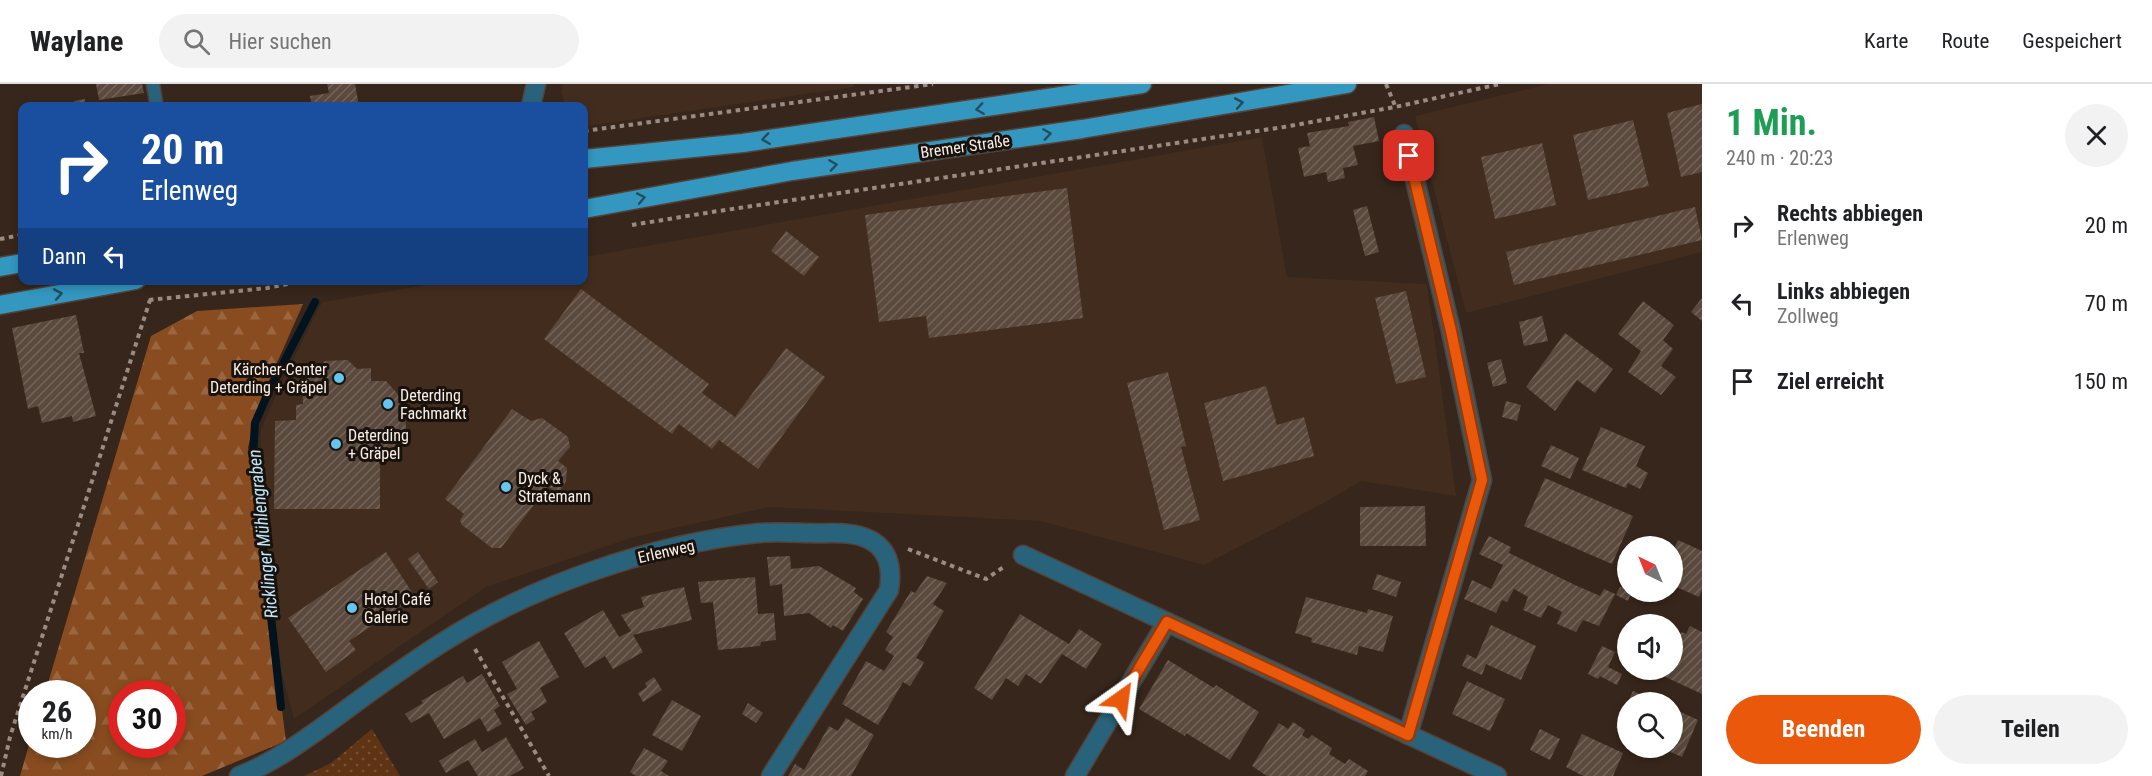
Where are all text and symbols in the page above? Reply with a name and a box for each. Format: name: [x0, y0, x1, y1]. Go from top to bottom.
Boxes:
search box: [159, 14, 579, 68]
text: Waylane: [30, 25, 123, 58]
icon: search: [180, 25, 213, 58]
text: Hier suchen: [228, 29, 332, 54]
text: Karte: [1864, 29, 1908, 53]
text: Route: [1941, 29, 1989, 53]
text: Gespeichert: [2022, 29, 2122, 53]
one-way arrow: [1235, 97, 1244, 109]
one-way arrow: [975, 102, 985, 114]
text: 1 Min.: [1726, 102, 1817, 144]
button: close: [2065, 104, 2128, 167]
text: 20 m: [141, 125, 224, 174]
icon: right: [42, 126, 120, 204]
one-way arrow: [1042, 129, 1052, 141]
pin: [1383, 130, 1434, 181]
street label: Bremer Straße: [919, 131, 1011, 162]
one-way arrow: [762, 133, 771, 145]
icon: arrive: [1392, 139, 1425, 172]
text: 240 m · 20:23: [1726, 146, 1833, 170]
one-way arrow: [829, 159, 838, 171]
text: Erlenweg: [141, 175, 238, 207]
one-way arrow: [636, 192, 646, 205]
text: Rechts abbiegen: [1777, 201, 1923, 226]
icon: right: [1726, 209, 1759, 242]
text: 20 m: [2085, 213, 2128, 238]
text: Erlenweg: [1777, 226, 1849, 250]
icon: left: [98, 240, 131, 273]
text: Dann: [42, 244, 86, 269]
text: Links abbiegen: [1777, 279, 1910, 304]
icon: left: [1726, 287, 1759, 320]
one-way arrow: [53, 289, 62, 301]
text: 70 m: [2085, 291, 2128, 316]
text: Zollweg: [1777, 304, 1839, 328]
place label: Kärcher-Center Deterding + Gräpel: [210, 360, 327, 397]
icon: arrive: [1726, 365, 1759, 398]
text: Ziel erreicht: [1777, 369, 1884, 394]
text: 150 m: [2074, 369, 2128, 394]
marker: Kärcher-Center Deterding + Gräpel: [332, 371, 346, 385]
place label: Deterding Fachmarkt: [400, 386, 467, 423]
marker: Deterding Fachmarkt: [381, 397, 395, 411]
place label: Deterding + Gräpel: [348, 426, 409, 463]
marker: Deterding + Gräpel: [329, 437, 343, 451]
water label: Ricklinger Mühlengraben: [243, 449, 282, 620]
place label: Dyck & Stratemann: [518, 469, 591, 506]
marker: Dyck & Stratemann: [499, 480, 513, 494]
street label: Erlenweg: [636, 536, 696, 567]
north arrow: [1617, 536, 1683, 602]
map controls: [1617, 536, 1683, 758]
place label: Hotel Café Galerie: [364, 590, 431, 627]
marker: Hotel Café Galerie: [345, 601, 359, 615]
button: sound: [1617, 614, 1683, 680]
position arrow: [1089, 667, 1153, 731]
speed limit sign: 30: [108, 680, 186, 758]
button: search: [1617, 692, 1683, 758]
text: 26: [42, 694, 72, 729]
button: Beenden: [1726, 695, 1921, 764]
button: Teilen: [1933, 695, 2128, 764]
text: km/h: [42, 725, 72, 743]

